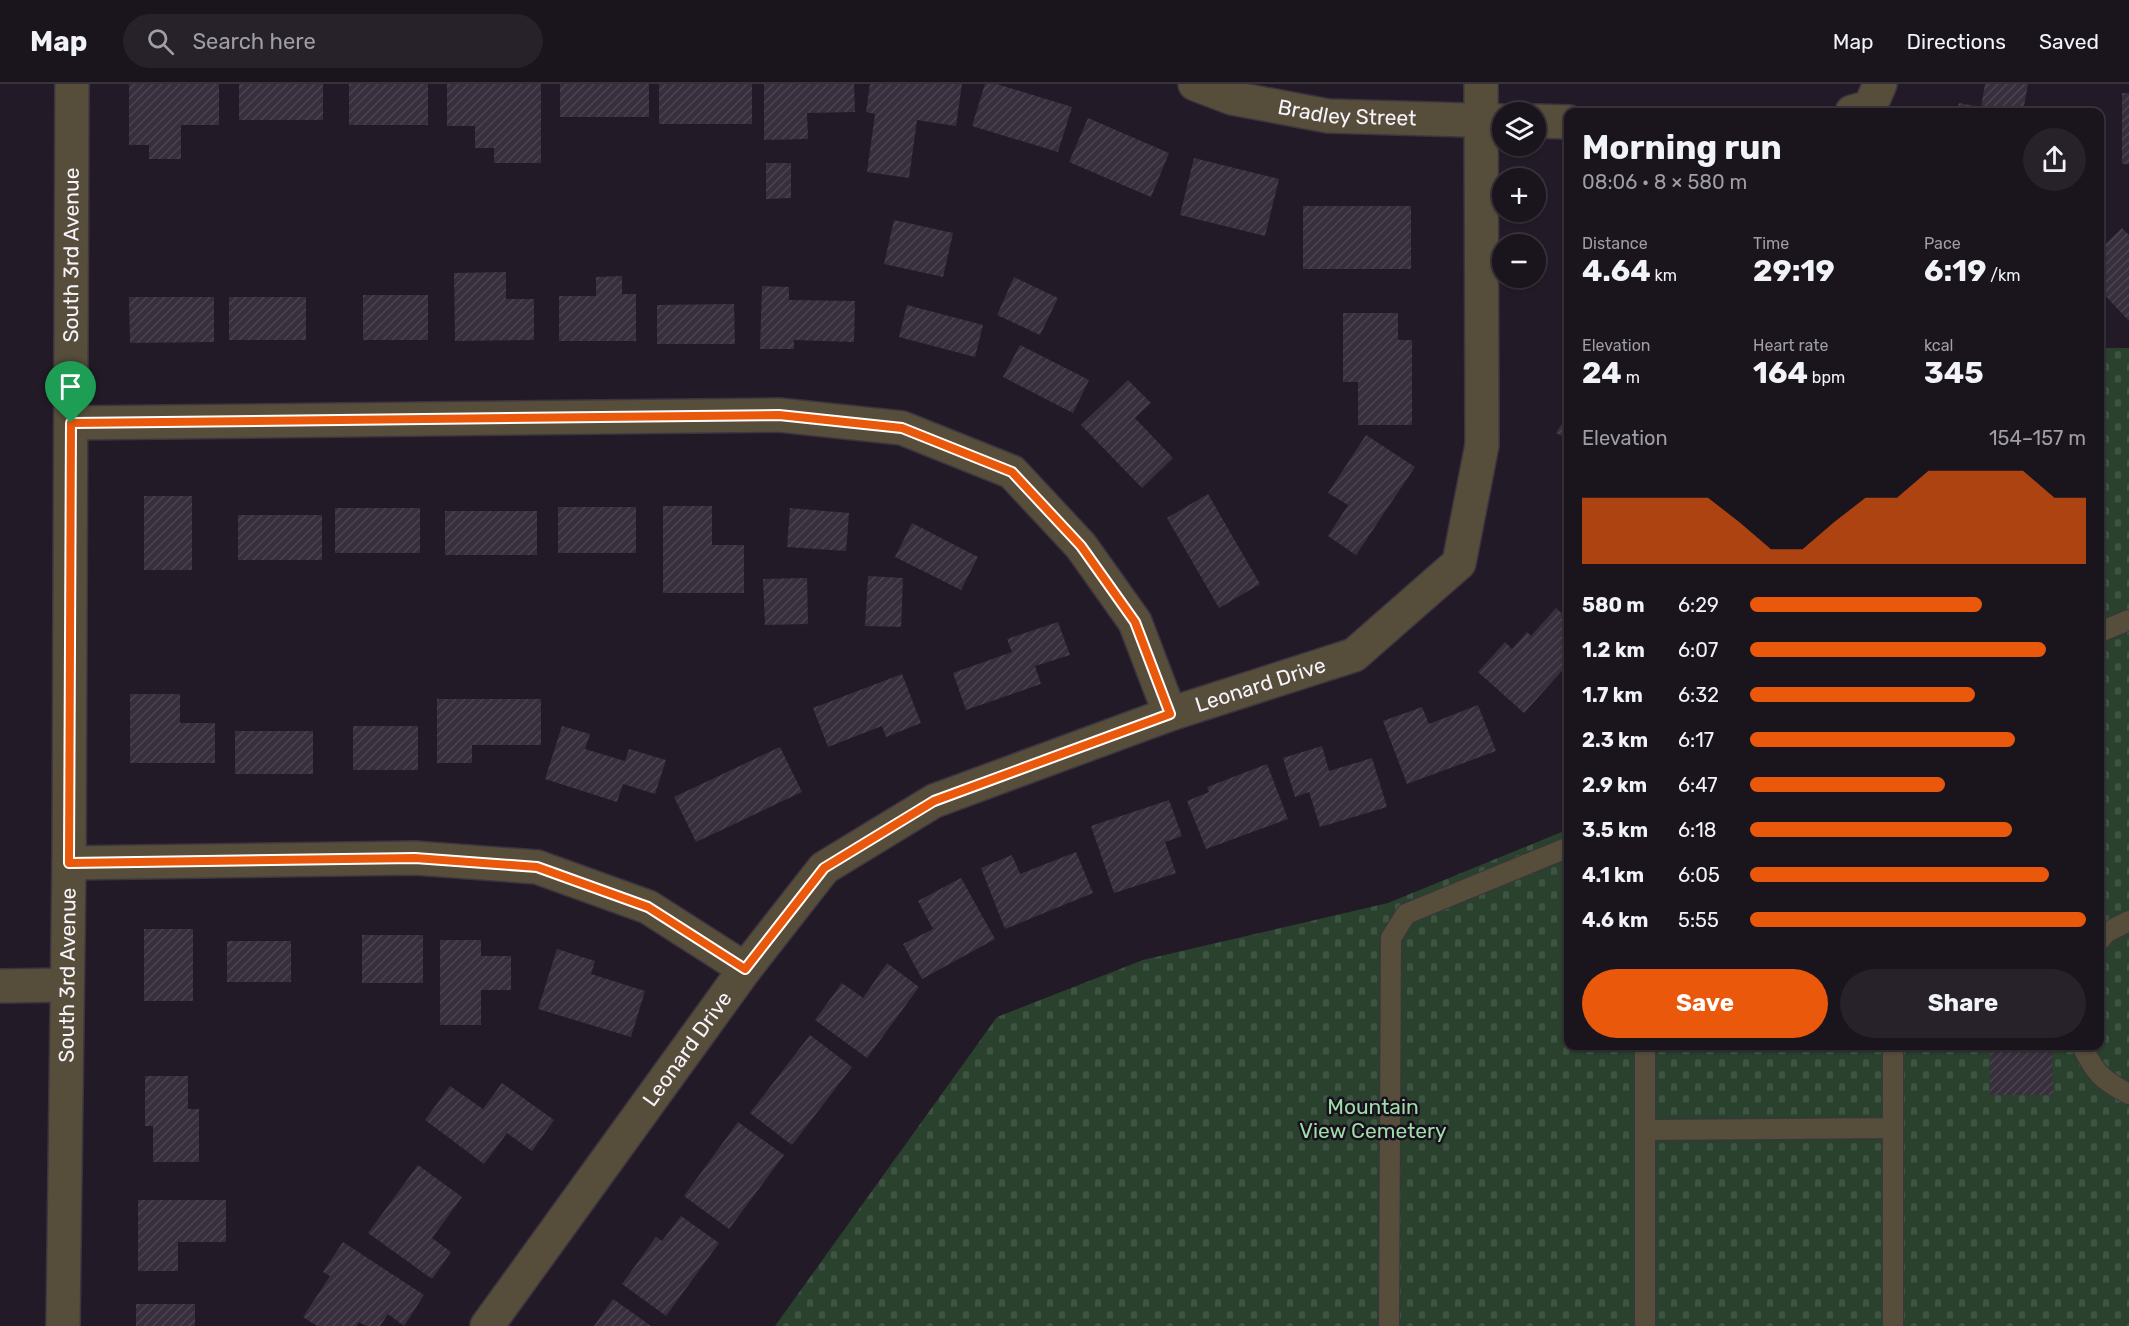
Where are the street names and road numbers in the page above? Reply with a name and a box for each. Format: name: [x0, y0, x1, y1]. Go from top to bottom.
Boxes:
street label: Bradley Street: [1276, 94, 1417, 131]
street label: South 3rd Avenue: [58, 167, 84, 343]
street label: Leonard Drive: [1192, 652, 1329, 717]
street label: South 3rd Avenue: [53, 887, 81, 1063]
street label: Leonard Drive: [637, 986, 737, 1111]

